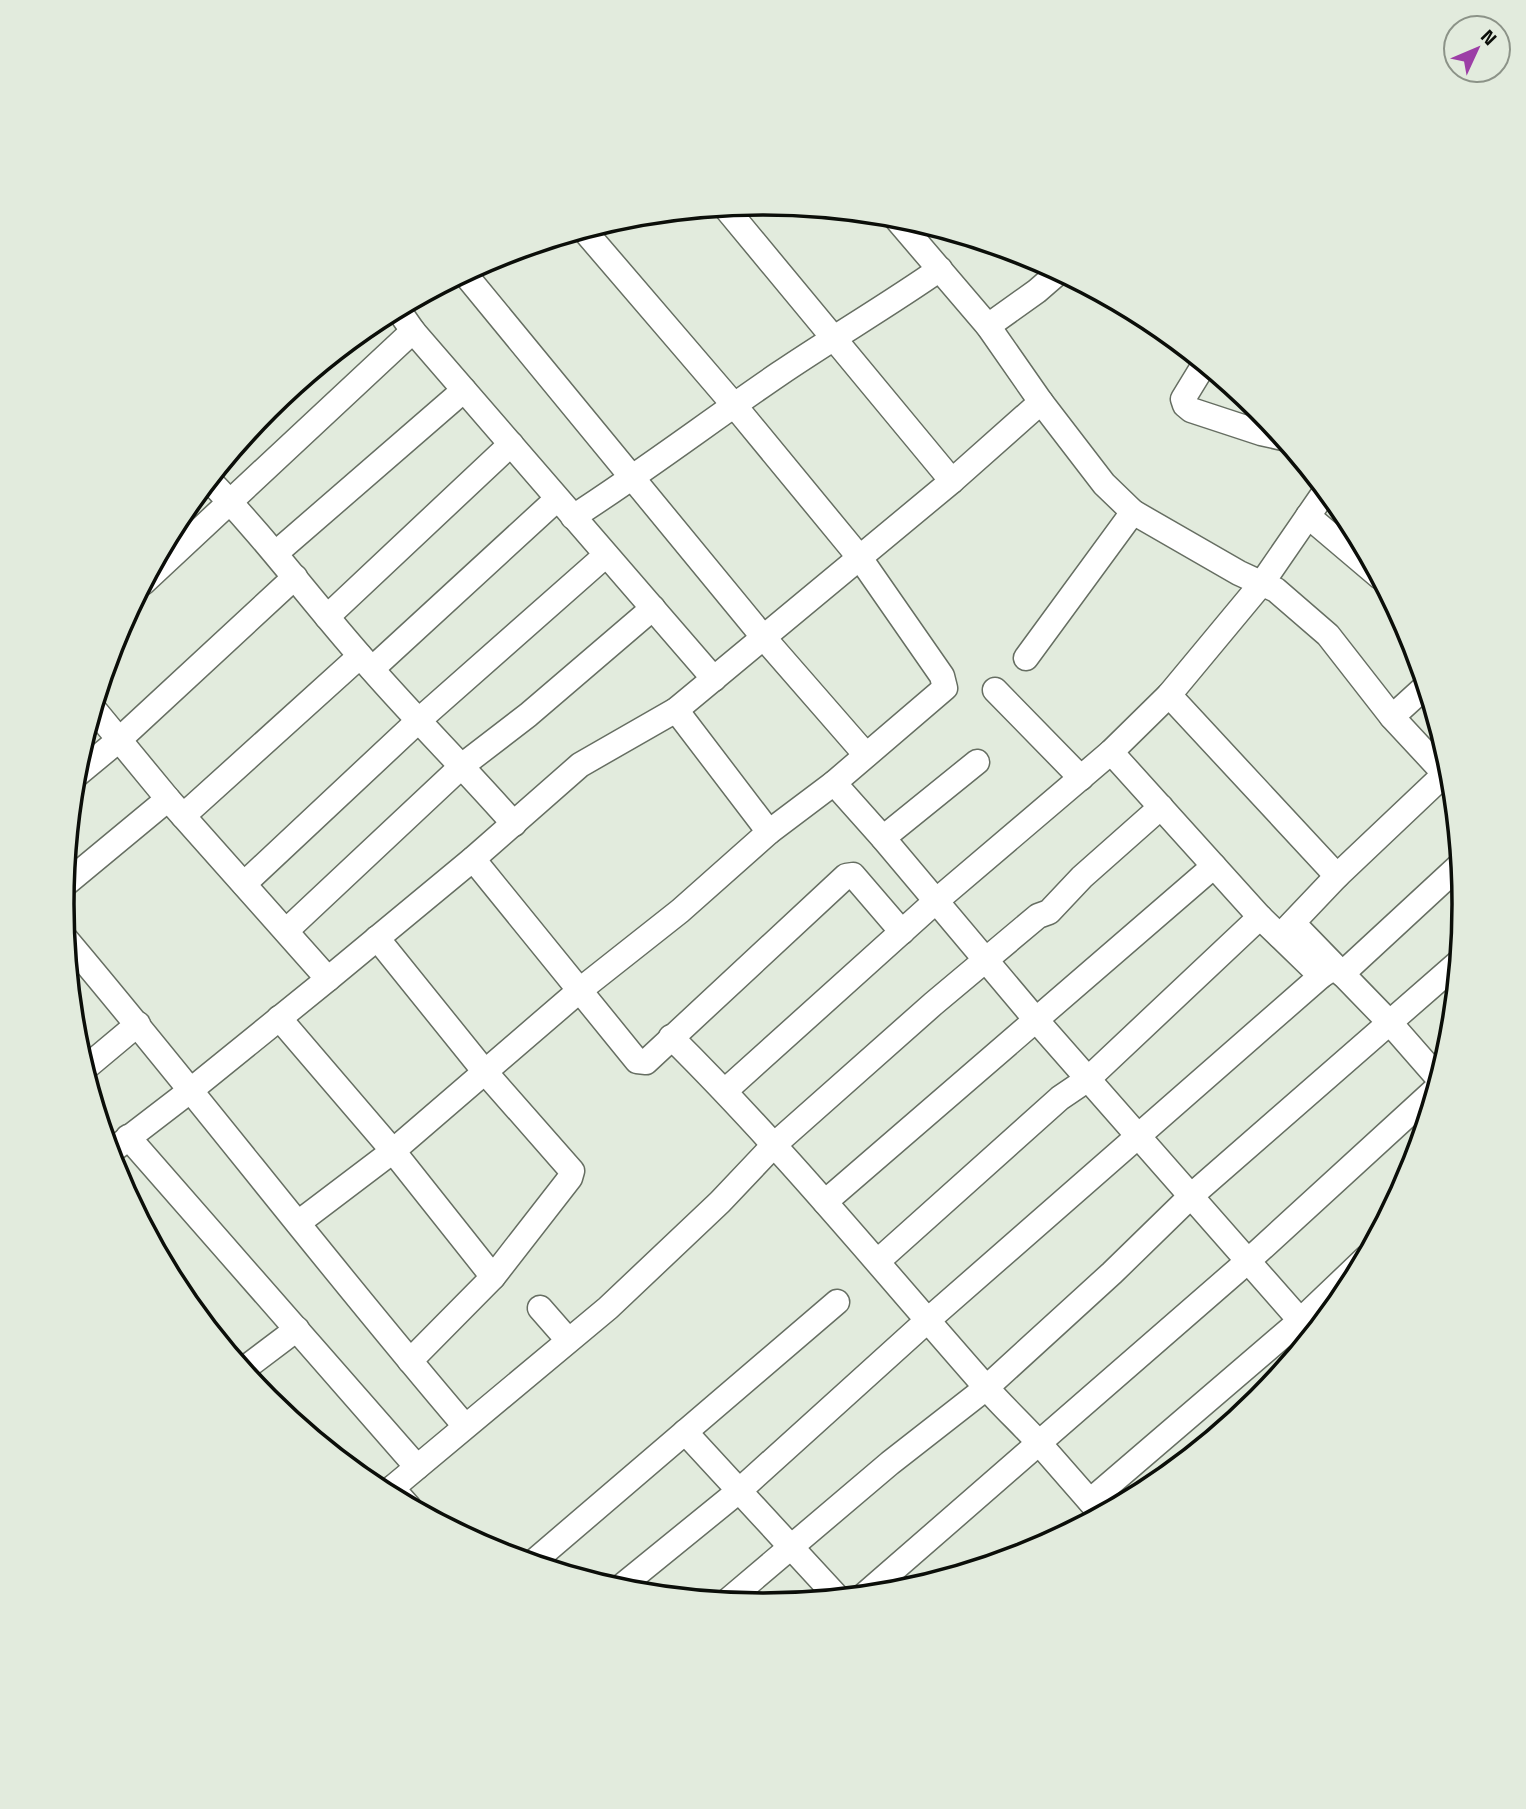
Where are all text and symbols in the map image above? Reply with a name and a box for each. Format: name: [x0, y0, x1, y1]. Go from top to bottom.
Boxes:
north arrow: [1442, 14, 1512, 84]
text: N: [1475, 22, 1505, 52]

